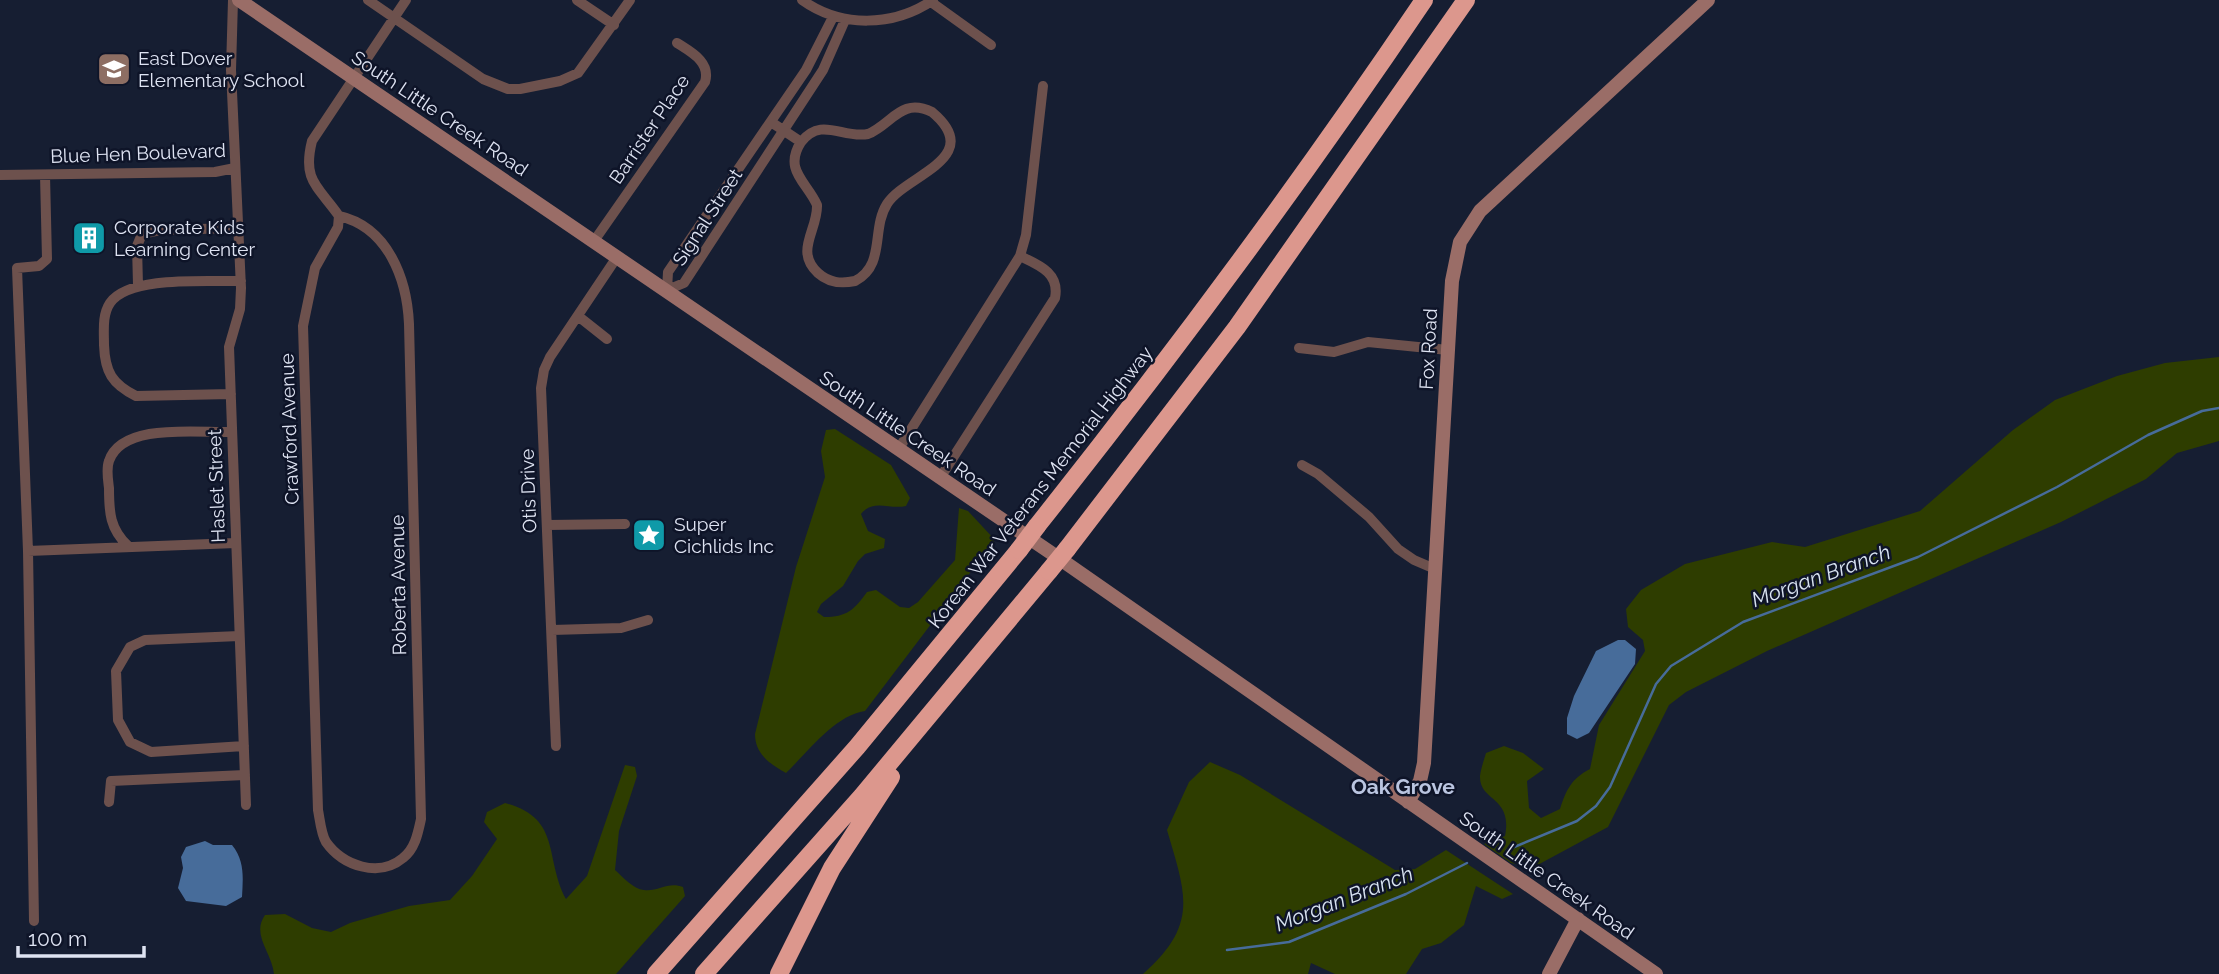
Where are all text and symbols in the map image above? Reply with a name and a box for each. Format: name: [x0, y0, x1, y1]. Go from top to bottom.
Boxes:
street label: South Little Creek Road: [348, 46, 532, 180]
place label: East Dover Elementary School: [138, 47, 305, 91]
school or university icon: East Dover Elementary School: [95, 50, 133, 88]
street label: Barrister Place: [604, 70, 694, 188]
street label: Blue Hen Boulevard: [50, 139, 226, 167]
street label: Signal Street: [668, 164, 747, 270]
place label: Corporate Kids Learning Center: [114, 216, 255, 260]
building icon: Corporate Kids Learning Center: [70, 219, 108, 257]
street label: Fox Road: [1415, 308, 1441, 390]
street label: Korean War Veterans Memorial Highway: [923, 342, 1157, 632]
street label: Crawford Avenue: [275, 353, 303, 505]
street label: South Little Creek Road: [816, 366, 1000, 500]
street label: Haslet Street: [203, 428, 229, 543]
street label: Otis Drive: [516, 449, 540, 533]
place label: Super Cichlids Inc: [674, 513, 774, 557]
street label: Roberta Avenue: [386, 515, 410, 655]
place icon: Super Cichlids Inc: [630, 516, 668, 554]
water label: Morgan Branch: [1748, 539, 1894, 612]
district label: Oak Grove: [1351, 774, 1455, 799]
street label: South Little Creek Road: [1456, 806, 1638, 944]
water label: Morgan Branch: [1271, 861, 1416, 936]
scale bar: [18, 914, 144, 958]
text: 100 m: [28, 926, 87, 951]

